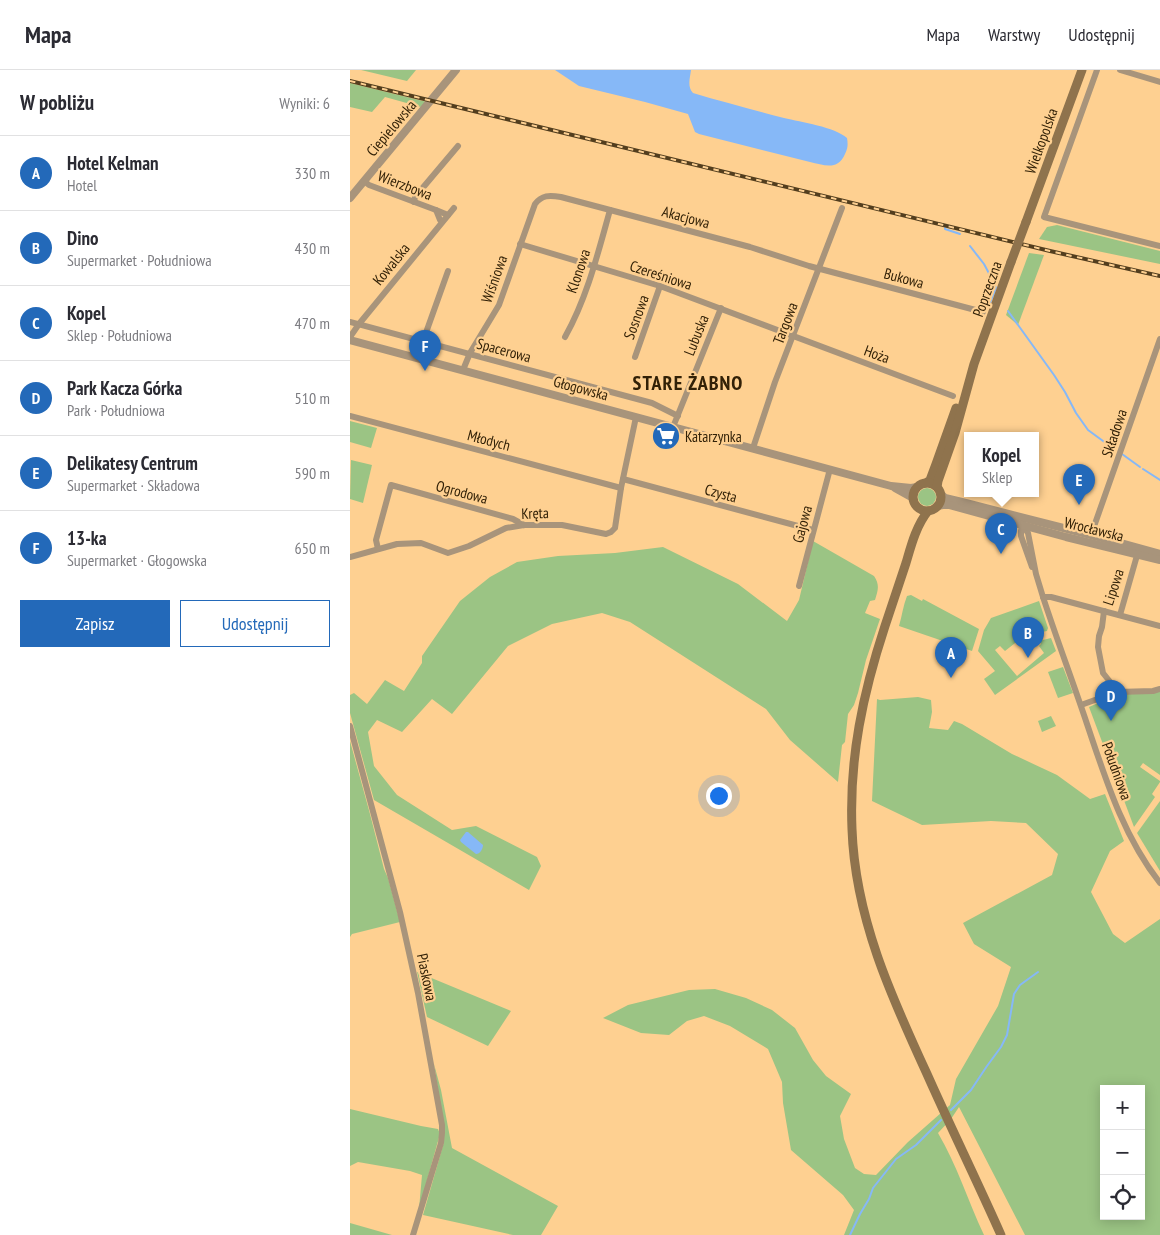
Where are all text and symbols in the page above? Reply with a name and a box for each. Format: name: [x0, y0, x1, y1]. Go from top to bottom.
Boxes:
text: Mapa: [25, 19, 72, 50]
text: Mapa: [926, 23, 960, 46]
text: Warstwy: [988, 23, 1040, 46]
text: Udostępnij: [1068, 23, 1135, 46]
text: W pobliżu: [20, 89, 94, 116]
text: Wyniki: 6: [279, 93, 330, 113]
street label: Ciepielowska: [362, 96, 420, 160]
street label: Wielkopolska: [1020, 106, 1062, 176]
text: Hotel Kelman: [67, 151, 159, 175]
text: A: [32, 163, 40, 183]
text: 330 m: [295, 163, 330, 183]
street label: Wierzbowa: [375, 166, 435, 204]
text: Hotel: [67, 175, 97, 195]
street label: Akacjowa: [660, 202, 712, 232]
text: Dino: [67, 226, 98, 250]
text: B: [32, 238, 40, 258]
text: 430 m: [295, 238, 330, 258]
street label: Kowalska: [368, 239, 414, 289]
street label: Klonowa: [562, 247, 594, 295]
text: Supermarket · Południowa: [67, 250, 212, 270]
street label: Wiśniowa: [477, 253, 511, 305]
street label: Czereśniowa: [627, 256, 695, 294]
street label: Poprzeczna: [968, 259, 1006, 319]
street label: Bukowa: [882, 264, 926, 292]
street label: Sosnowa: [619, 292, 653, 342]
street label: Targowa: [768, 299, 802, 347]
text: Kopel: [67, 301, 106, 325]
street label: Lubuska: [679, 312, 713, 358]
text: C: [32, 313, 40, 333]
text: 470 m: [295, 313, 330, 333]
text: Sklep · Południowa: [67, 325, 172, 345]
pin: F: [409, 330, 441, 371]
street label: Spacerowa: [475, 334, 533, 366]
street label: Hoża: [862, 341, 892, 367]
district label: STARE ŻABNO: [633, 370, 743, 396]
street label: Głogowska: [552, 372, 610, 404]
text: Park Kacza Górka: [67, 376, 182, 400]
text: D: [32, 388, 40, 408]
text: 510 m: [295, 388, 330, 408]
text: Park · Południowa: [67, 400, 165, 420]
street label: Składowa: [1097, 407, 1131, 459]
supermarket icon: Katarzynka: [651, 421, 681, 451]
street label: Młodych: [465, 425, 513, 455]
place label: Katarzynka: [685, 427, 742, 446]
popup: [964, 432, 1039, 497]
text: Kopel: [982, 443, 1021, 467]
text: Delikatesy Centrum: [67, 451, 198, 475]
text: E: [33, 463, 39, 483]
text: 590 m: [295, 463, 330, 483]
pin: E: [1063, 464, 1095, 505]
text: Sklep: [982, 467, 1012, 487]
text: Supermarket · Składowa: [67, 475, 200, 495]
street label: Ogrodowa: [434, 476, 490, 508]
street label: Czysta: [703, 480, 739, 506]
street label: Kręta: [521, 503, 549, 523]
street label: Gajowa: [788, 503, 816, 545]
street label: Wrocławska: [1062, 512, 1126, 546]
pin: C: [985, 513, 1017, 554]
text: 13-ka: [67, 526, 107, 550]
text: F: [33, 538, 39, 558]
text: 650 m: [295, 538, 330, 558]
text: Supermarket · Głogowska: [67, 550, 207, 570]
street label: Lipowa: [1098, 566, 1128, 608]
button: Zapisz: [20, 600, 170, 647]
button: Udostępnij: [180, 600, 330, 647]
pin: B: [1012, 617, 1044, 658]
pin: A: [935, 637, 967, 678]
pin: D: [1095, 680, 1127, 721]
street label: Południowa: [1098, 739, 1136, 803]
your location: [706, 783, 732, 809]
street label: Piaskowa: [413, 952, 441, 1002]
map controls: [1100, 1085, 1145, 1220]
button: +: [1100, 1085, 1145, 1130]
button: −: [1100, 1130, 1145, 1175]
button: locate: [1100, 1175, 1145, 1220]

